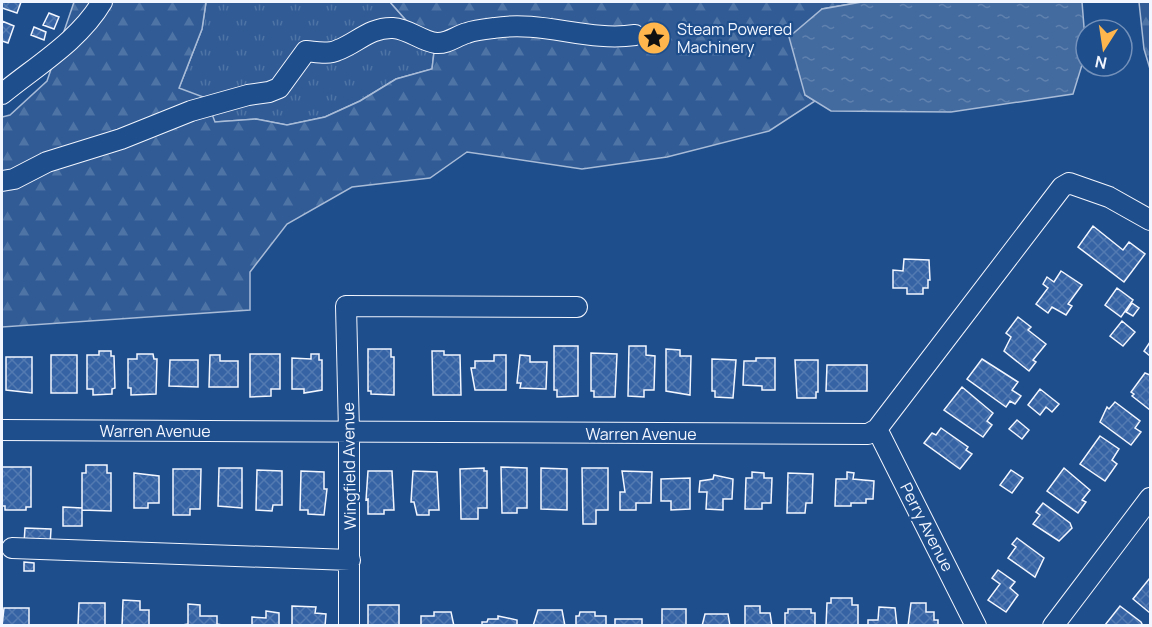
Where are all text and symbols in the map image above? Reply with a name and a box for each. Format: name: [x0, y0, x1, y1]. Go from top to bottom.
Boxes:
place label: Steam Powered Machinery: [677, 18, 792, 58]
north arrow: [1074, 18, 1134, 78]
place icon: Steam Powered Machinery: [636, 20, 672, 56]
text: N: [1093, 51, 1109, 75]
street label: Wingfield Avenue: [337, 402, 361, 530]
street label: Warren Avenue: [99, 420, 211, 442]
street label: Warren Avenue: [585, 423, 697, 445]
street label: Perry Avenue: [895, 479, 959, 575]

